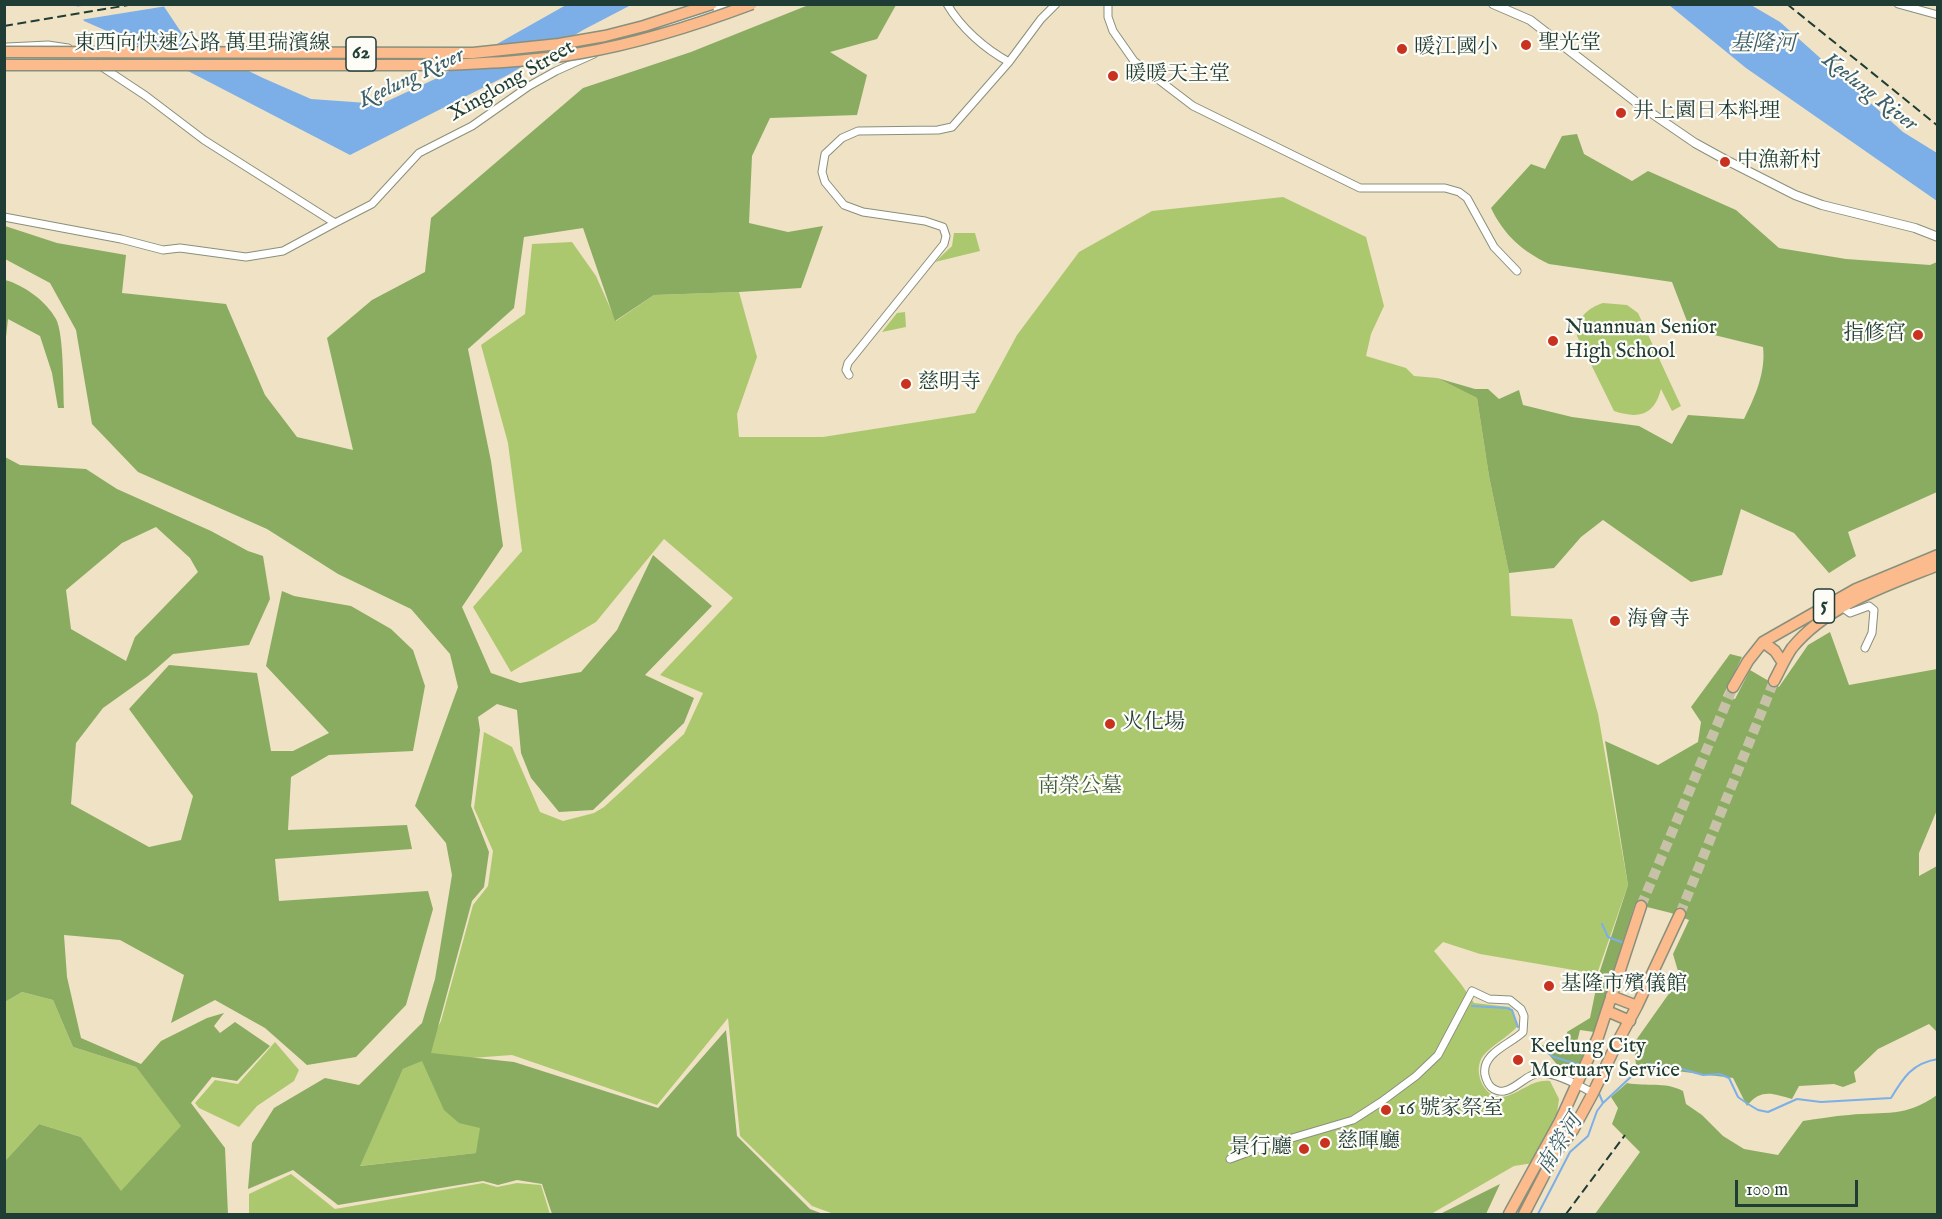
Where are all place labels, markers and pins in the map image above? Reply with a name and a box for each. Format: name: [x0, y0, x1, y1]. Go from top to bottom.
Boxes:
place label: 聖光堂: [1538, 32, 1601, 58]
place label: 暖江國小: [1414, 36, 1498, 62]
marker: 聖光堂: [1519, 38, 1533, 52]
marker: 暖江國小: [1395, 42, 1409, 56]
place label: 暖暖天主堂: [1125, 63, 1230, 89]
marker: 暖暖天主堂: [1106, 69, 1120, 83]
place label: 井上園日本料理: [1633, 100, 1780, 126]
marker: 井上園日本料理: [1614, 106, 1628, 120]
place label: 中漁新村: [1737, 149, 1821, 175]
marker: 中漁新村: [1718, 155, 1732, 169]
place label: Nuannuan Senior High School: [1565, 316, 1717, 366]
place label: 指修宮: [1843, 322, 1906, 348]
marker: 指修宮: [1911, 328, 1925, 342]
marker: Nuannuan Senior High School: [1546, 334, 1560, 348]
place label: 慈明寺: [918, 371, 981, 397]
marker: 慈明寺: [899, 377, 913, 391]
place label: 海會寺: [1627, 608, 1690, 634]
marker: 海會寺: [1608, 614, 1622, 628]
place label: 火化場: [1122, 711, 1185, 737]
marker: 火化場: [1103, 717, 1117, 731]
place label: 基隆市殯儀館: [1561, 973, 1687, 999]
marker: 基隆市殯儀館: [1542, 979, 1556, 993]
place label: Keelung City Mortuary Service: [1530, 1035, 1680, 1085]
marker: Keelung City Mortuary Service: [1511, 1053, 1525, 1067]
place label: 16 號家祭室: [1398, 1097, 1503, 1123]
marker: 16 號家祭室: [1379, 1103, 1393, 1117]
place label: 慈暉廳: [1337, 1130, 1400, 1156]
place label: 景行廳: [1229, 1136, 1292, 1162]
marker: 慈暉廳: [1318, 1136, 1332, 1150]
marker: 景行廳: [1297, 1142, 1311, 1156]

